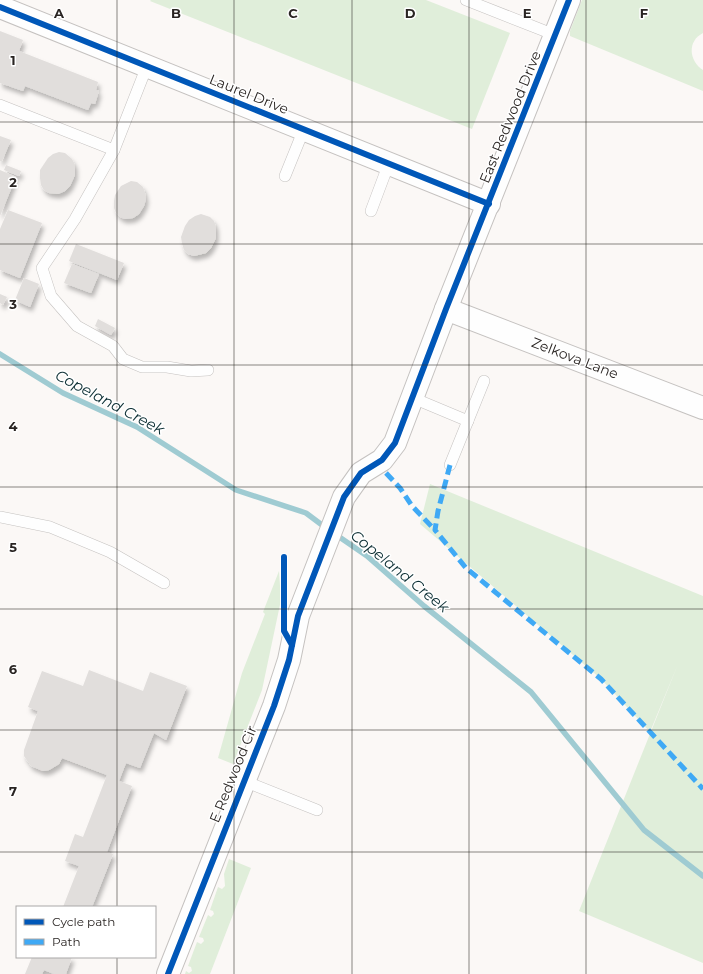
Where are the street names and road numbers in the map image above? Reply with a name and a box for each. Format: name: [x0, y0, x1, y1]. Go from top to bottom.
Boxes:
street label: East Redwood Drive: [475, 48, 545, 186]
street label: Laurel Drive: [207, 70, 291, 118]
street label: Zelkova Lane: [529, 333, 621, 383]
street label: E Redwood Cir: [205, 722, 261, 825]

